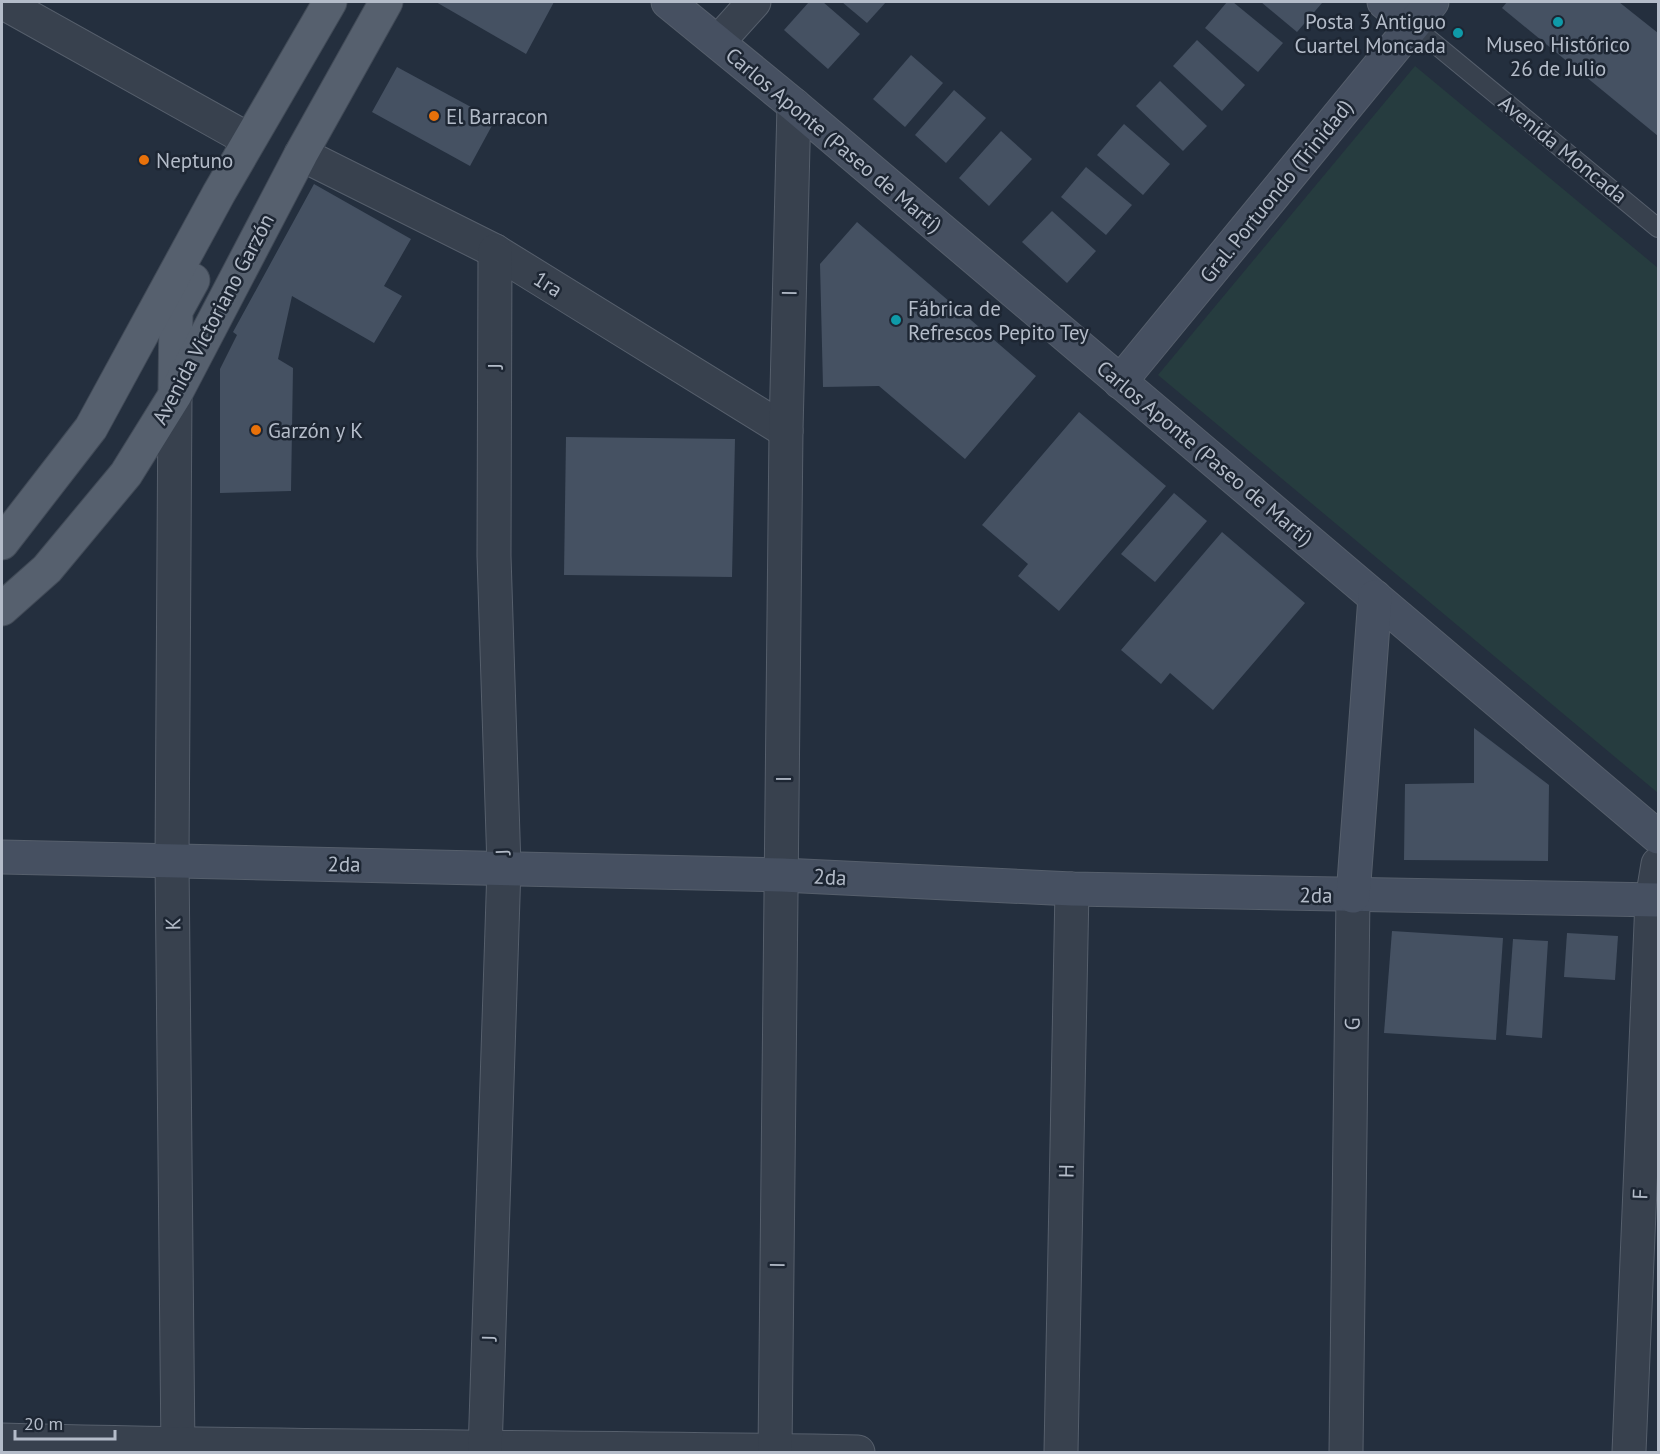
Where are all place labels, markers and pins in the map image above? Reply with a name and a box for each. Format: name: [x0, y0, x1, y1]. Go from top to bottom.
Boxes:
place label: Posta 3 Antiguo Cuartel Moncada: [1295, 8, 1446, 59]
marker: Museo Histórico 26 de Julio: [1551, 15, 1565, 29]
marker: Posta 3 Antiguo Cuartel Moncada: [1451, 26, 1465, 40]
place label: Museo Histórico 26 de Julio: [1486, 31, 1630, 82]
place label: El Barracon: [446, 103, 548, 130]
marker: El Barracon: [427, 109, 441, 123]
place label: Neptuno: [156, 147, 233, 174]
marker: Neptuno: [137, 153, 151, 167]
place label: Fábrica de Refrescos Pepito Tey: [908, 295, 1089, 346]
marker: Fábrica de Refrescos Pepito Tey: [889, 313, 903, 327]
place label: Garzón y K: [268, 417, 363, 444]
marker: Garzón y K: [249, 423, 263, 437]

